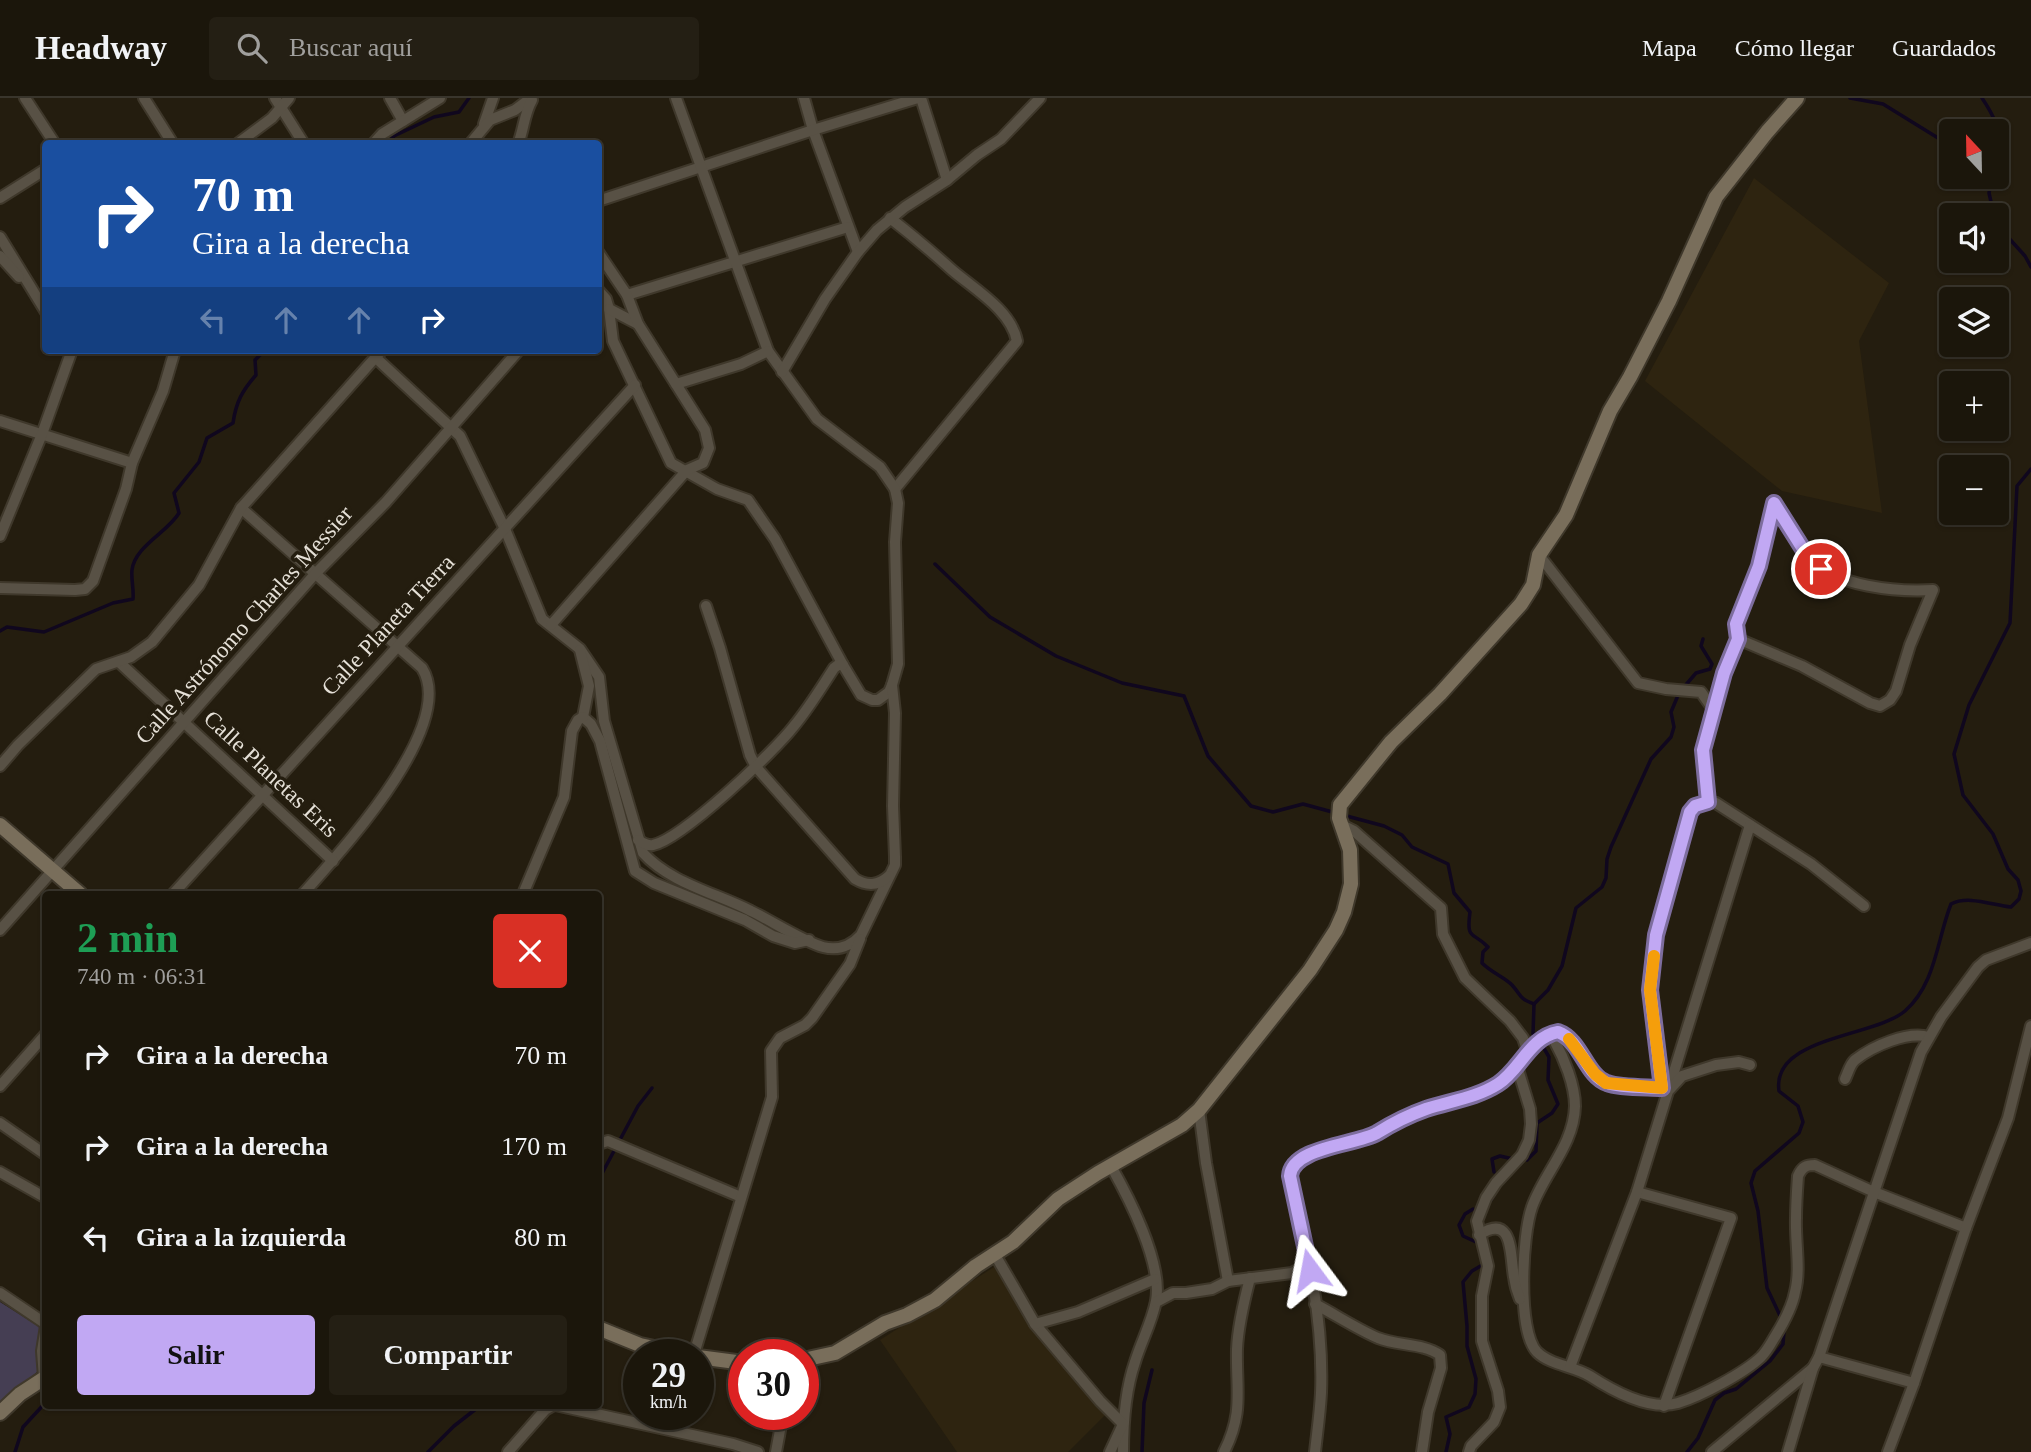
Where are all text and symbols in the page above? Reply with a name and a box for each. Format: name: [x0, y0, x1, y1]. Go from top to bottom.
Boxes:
search box: [209, 17, 699, 80]
icon: search: [233, 29, 271, 67]
text: Headway: [35, 30, 167, 66]
text: Buscar aquí: [289, 33, 412, 62]
text: Mapa: [1642, 35, 1697, 61]
text: Cómo llegar: [1735, 35, 1854, 61]
text: Guardados: [1892, 35, 1996, 61]
north arrow: [1939, 119, 2009, 189]
map controls: [1939, 119, 2009, 525]
text: 70 m: [192, 167, 294, 222]
icon: right: [77, 168, 168, 259]
button: sound: [1939, 203, 2009, 273]
text: Gira a la derecha: [192, 225, 410, 261]
button: layers: [1939, 287, 2009, 357]
icon: left: [194, 301, 232, 339]
icon: ahead: [267, 301, 305, 339]
icon: ahead: [340, 301, 378, 339]
icon: right: [413, 301, 451, 339]
button: +: [1939, 371, 2009, 441]
button: −: [1939, 455, 2009, 525]
street label: Calle Astrónomo Charles Messier: [131, 501, 358, 749]
pin: [1791, 539, 1851, 599]
street label: Calle Planeta Tierra: [317, 550, 459, 700]
icon: arrive: [1802, 550, 1840, 588]
street label: Calle Planetas Eris: [199, 706, 343, 842]
button: close: [493, 914, 567, 988]
text: 2 min: [77, 915, 179, 961]
text: 740 m · 06:31: [77, 964, 207, 989]
icon: right: [77, 1037, 115, 1075]
text: Gira a la derecha: [136, 1041, 328, 1070]
text: 70 m: [514, 1041, 567, 1070]
icon: right: [77, 1128, 115, 1166]
text: Gira a la derecha: [136, 1132, 328, 1161]
text: 170 m: [501, 1132, 567, 1161]
icon: left: [77, 1219, 115, 1257]
text: Gira a la izquierda: [136, 1223, 346, 1252]
text: 80 m: [514, 1223, 567, 1252]
position arrow: [1273, 1233, 1347, 1307]
button: Salir: [77, 1315, 315, 1395]
button: Compartir: [329, 1315, 567, 1395]
speed limit sign: 30: [728, 1339, 819, 1430]
text: 29: [651, 1356, 686, 1395]
text: km/h: [650, 1392, 687, 1412]

